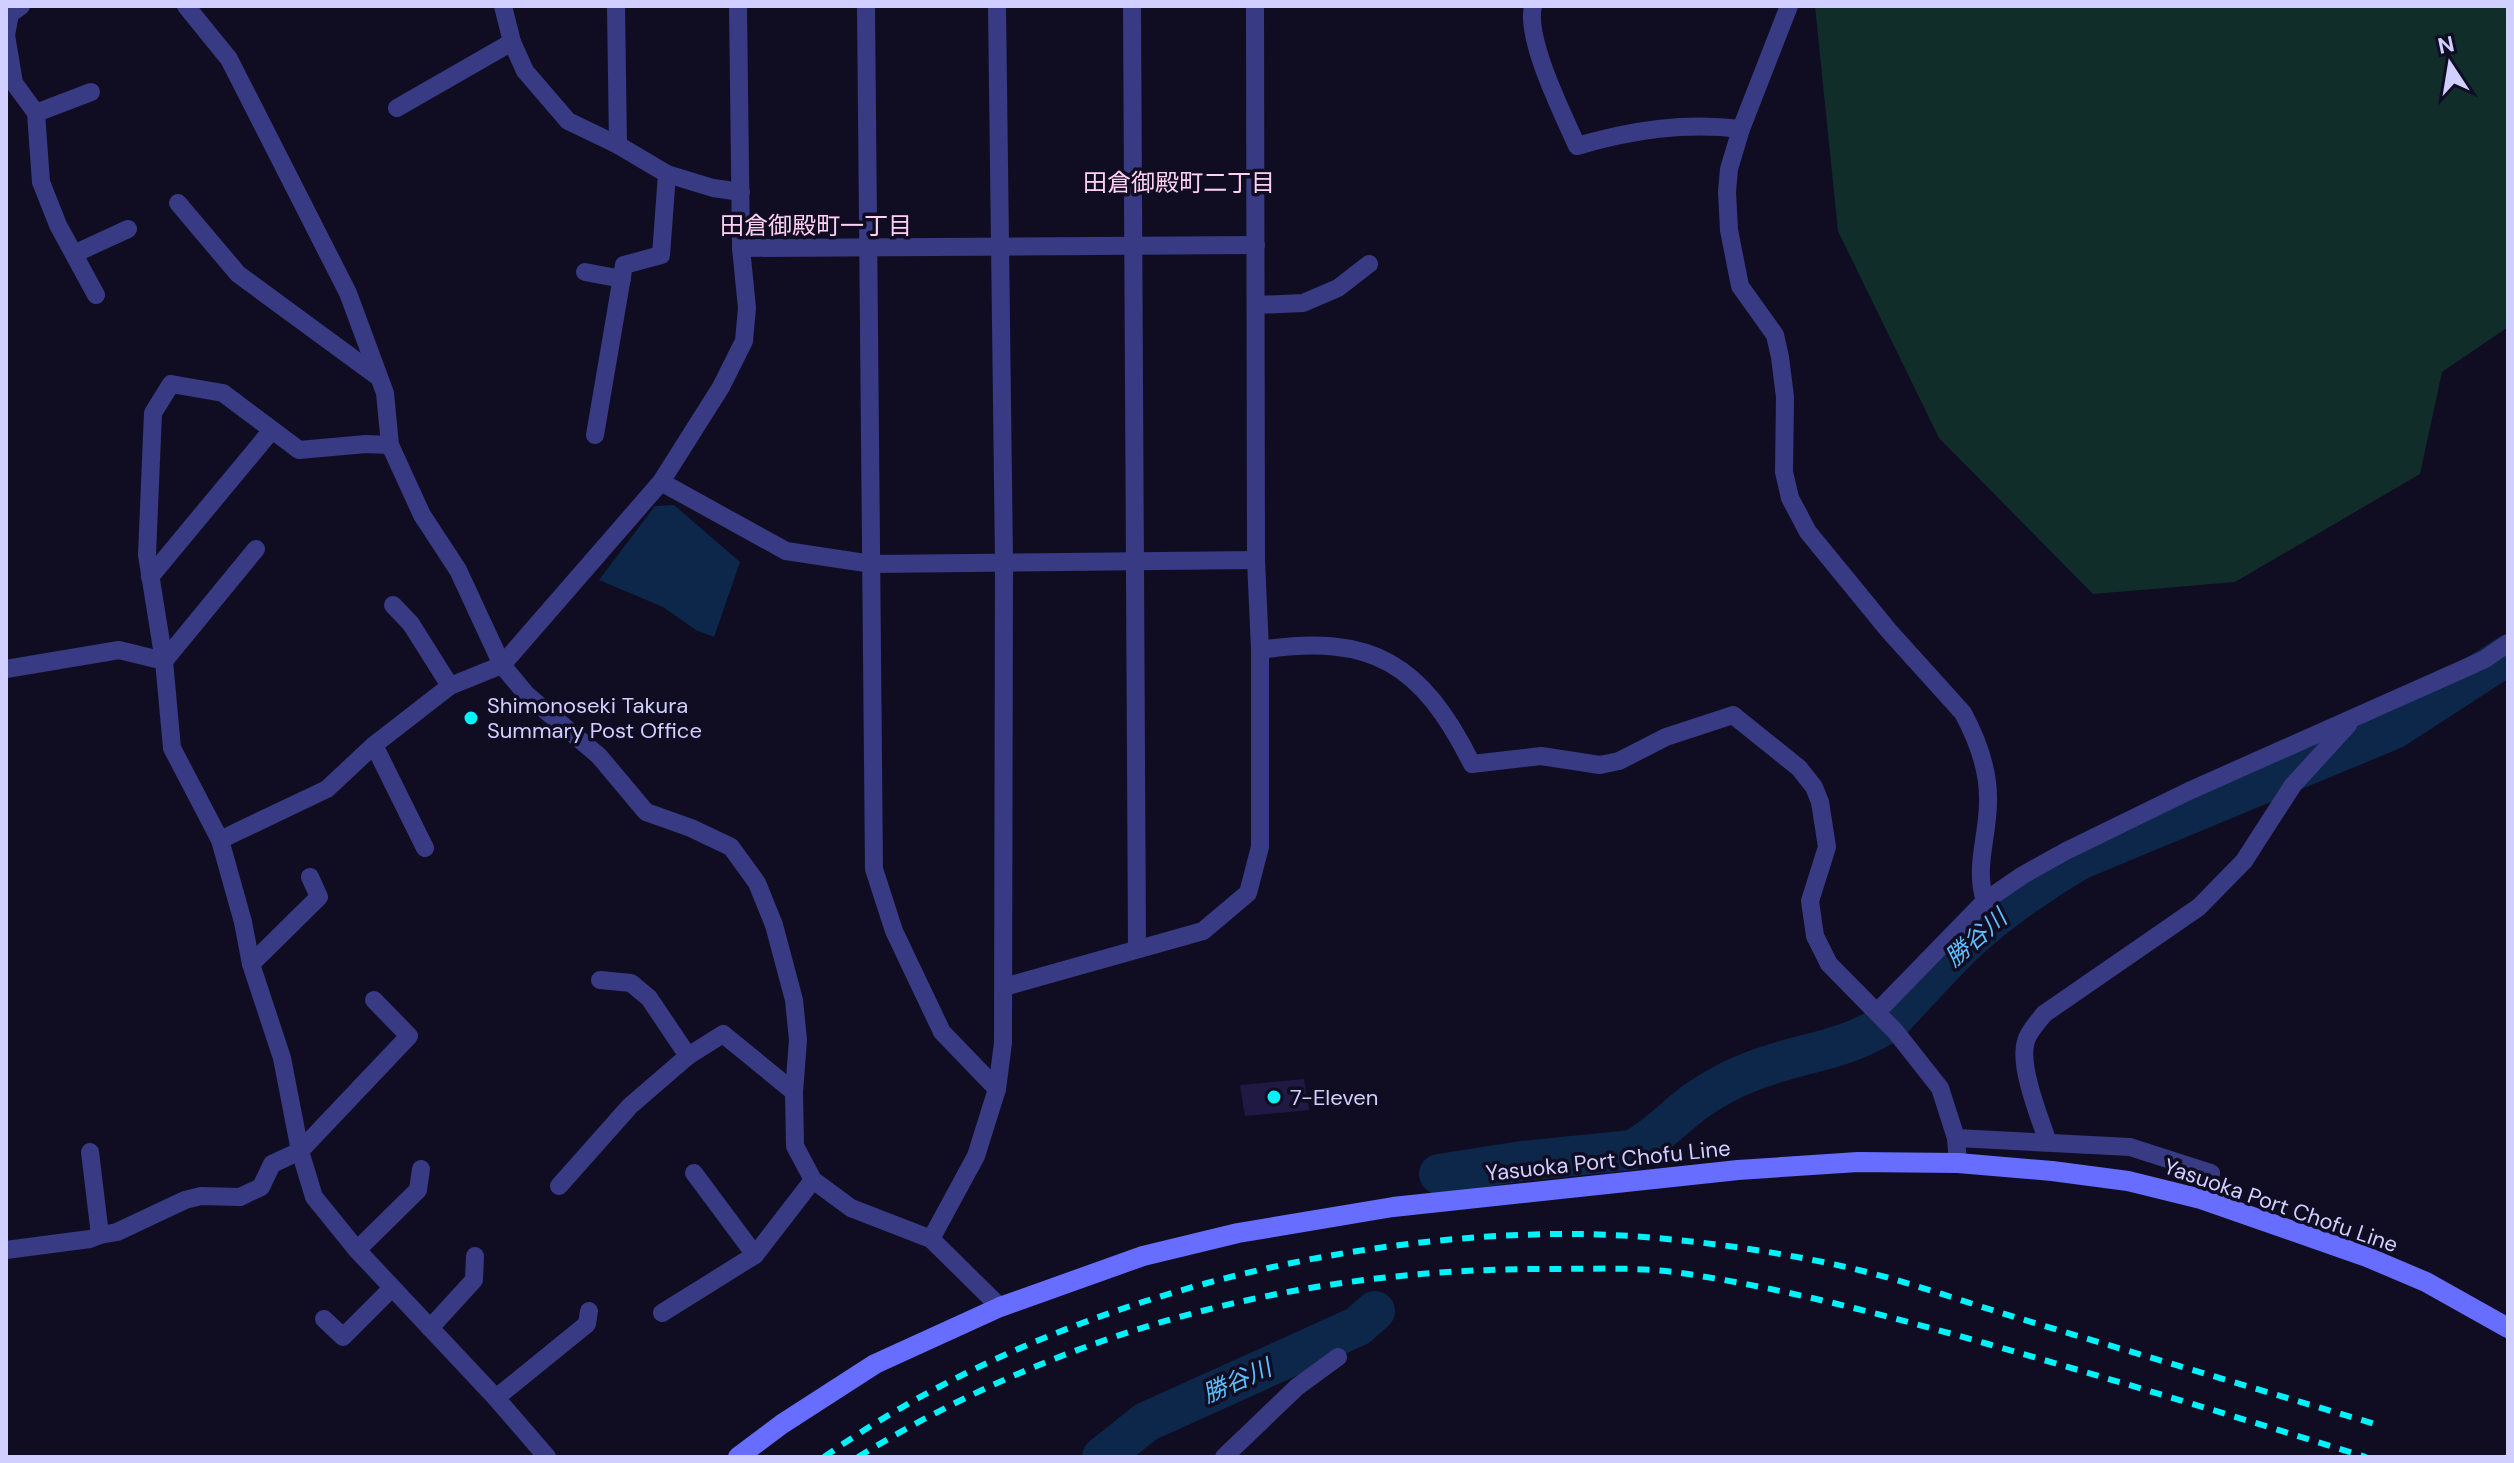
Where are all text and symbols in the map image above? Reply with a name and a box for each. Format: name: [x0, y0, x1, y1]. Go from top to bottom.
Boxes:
north arrow: [2410, 24, 2490, 104]
text: N: [2435, 29, 2457, 61]
district label: 田倉御殿町二丁目: [1083, 167, 1275, 198]
district label: 田倉御殿町一丁目: [720, 210, 912, 241]
place label: Shimonoseki Takura Summary Post Office: [487, 691, 702, 745]
marker: Shimonoseki Takura Summary Post Office: [462, 709, 480, 727]
water label: 勝谷川: [1938, 900, 2015, 973]
place label: 7-Eleven: [1290, 1083, 1378, 1112]
marker: 7-Eleven: [1265, 1088, 1283, 1106]
street label: Yasuoka Port Chofu Line: [1484, 1133, 1732, 1188]
street label: Yasuoka Port Chofu Line: [2160, 1152, 2402, 1259]
water label: 勝谷川: [1198, 1351, 1279, 1409]

